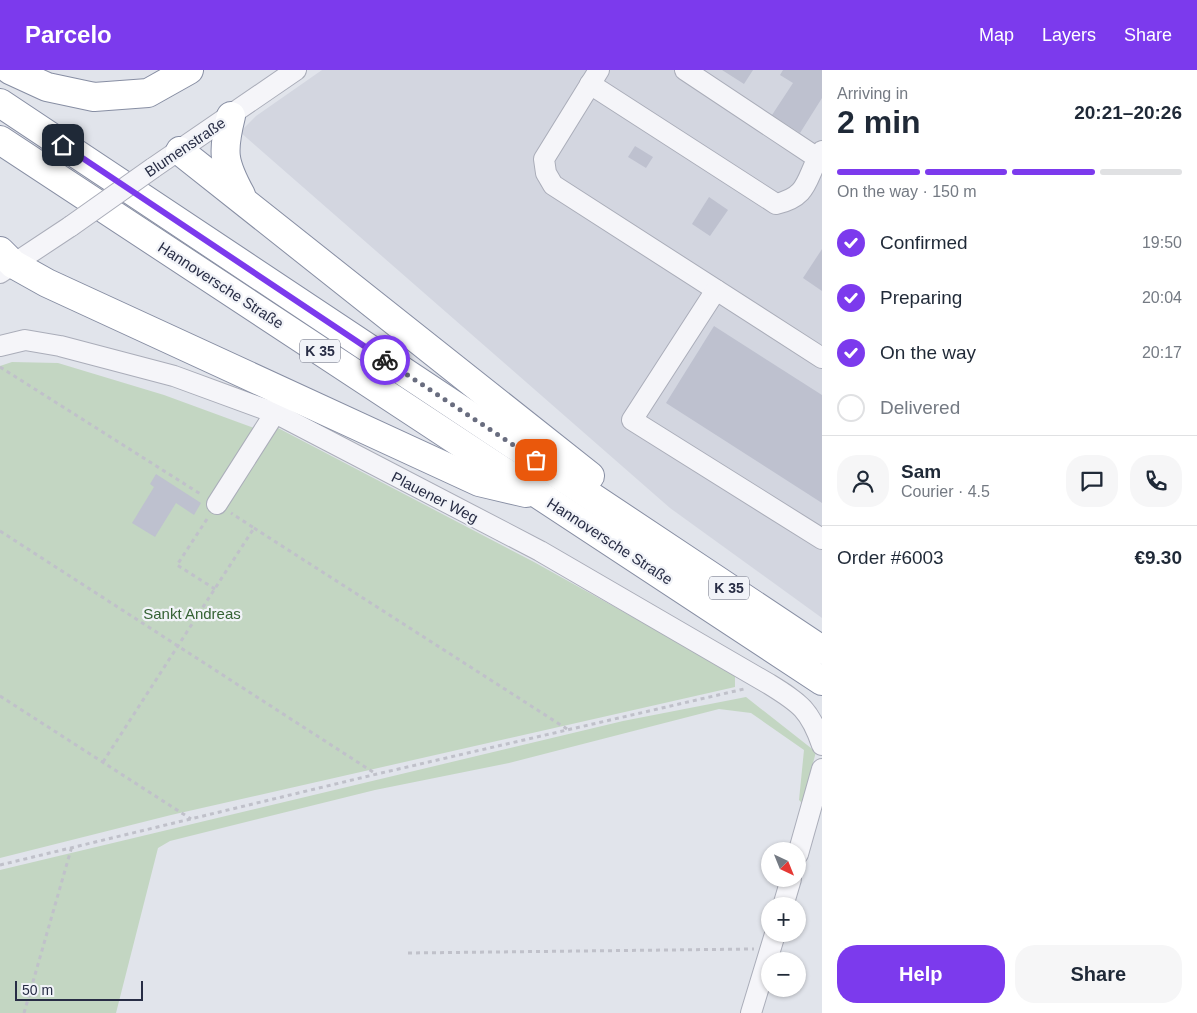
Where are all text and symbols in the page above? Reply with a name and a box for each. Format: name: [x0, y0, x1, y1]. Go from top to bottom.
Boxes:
text: Parcelo: [25, 21, 112, 48]
text: Map: [979, 25, 1014, 45]
text: Layers: [1042, 25, 1096, 45]
text: Share: [1124, 25, 1172, 45]
text: Arriving in: [837, 85, 908, 102]
text: 20:21–20:26: [1074, 102, 1182, 123]
text: 2 min: [837, 104, 921, 140]
street label: Blumenstraße: [142, 114, 228, 180]
pin: [42, 124, 84, 166]
icon: home: [49, 131, 77, 159]
text: On the way · 150 m: [837, 183, 977, 200]
icon: check: [837, 229, 865, 257]
text: Confirmed: [880, 232, 968, 253]
text: 19:50: [1142, 234, 1182, 251]
street label: Hannoversche Straße: [155, 238, 287, 332]
icon: check: [837, 284, 865, 312]
text: Preparing: [880, 287, 962, 308]
text: 20:04: [1142, 289, 1182, 306]
courier: [360, 335, 410, 385]
icon: check: [837, 339, 865, 367]
road number: K 35: [300, 340, 340, 362]
text: On the way: [880, 342, 976, 363]
text: 20:17: [1142, 344, 1182, 361]
icon: bike: [371, 346, 399, 374]
text: Delivered: [880, 397, 960, 418]
pin: [515, 439, 557, 481]
icon: bag: [522, 446, 550, 474]
button: person: [837, 455, 889, 507]
button: chat: [1066, 455, 1118, 507]
button: phone: [1130, 455, 1182, 507]
text: Sam: [901, 461, 941, 482]
street label: Plauener Weg: [389, 468, 481, 526]
text: Courier · 4.5: [901, 483, 990, 500]
street label: Hannoversche Straße: [544, 494, 676, 588]
text: Order #6003: [837, 547, 944, 568]
text: €9.30: [1134, 547, 1182, 568]
road number: K 35: [709, 576, 749, 600]
park label: Sankt Andreas: [143, 605, 241, 622]
north arrow: [761, 842, 806, 888]
map controls: [761, 842, 806, 997]
button: +: [761, 897, 806, 942]
button: Help: [837, 945, 1005, 1003]
button: Share: [1015, 945, 1182, 1003]
button: −: [761, 952, 806, 997]
scale bar: [15, 978, 142, 1001]
text: 50 m: [22, 982, 53, 998]

